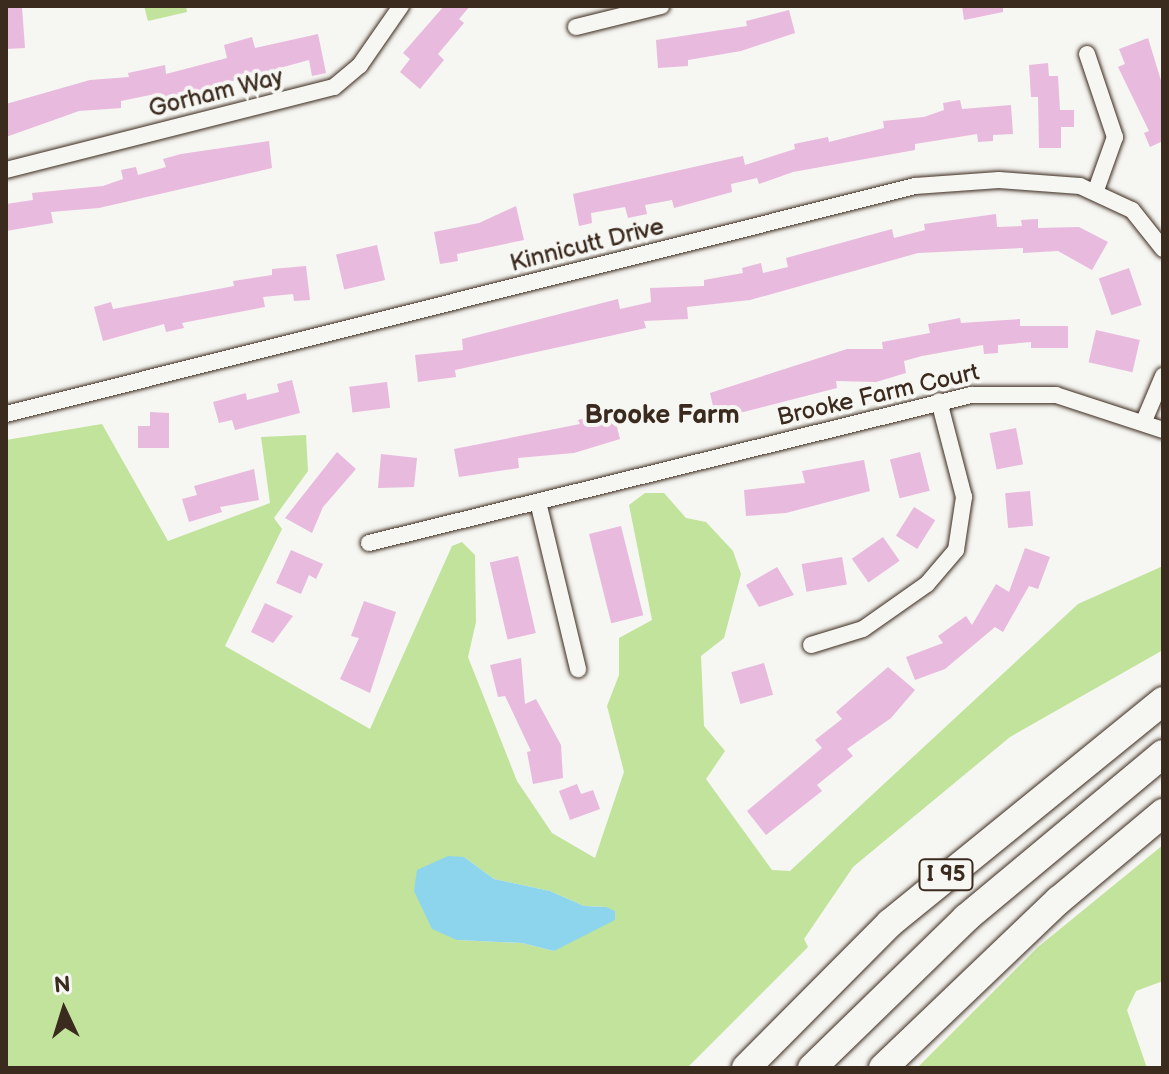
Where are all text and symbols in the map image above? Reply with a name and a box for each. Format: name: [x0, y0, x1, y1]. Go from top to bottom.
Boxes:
street label: Gorham Way: [145, 62, 287, 124]
street label: Kinnicutt Drive: [507, 212, 667, 278]
street label: Brooke Farm Court: [774, 358, 982, 432]
district label: Brooke Farm: [584, 400, 740, 432]
road number: I 95: [918, 857, 974, 893]
north arrow: [24, 970, 104, 1050]
text: N: [53, 972, 71, 1000]

